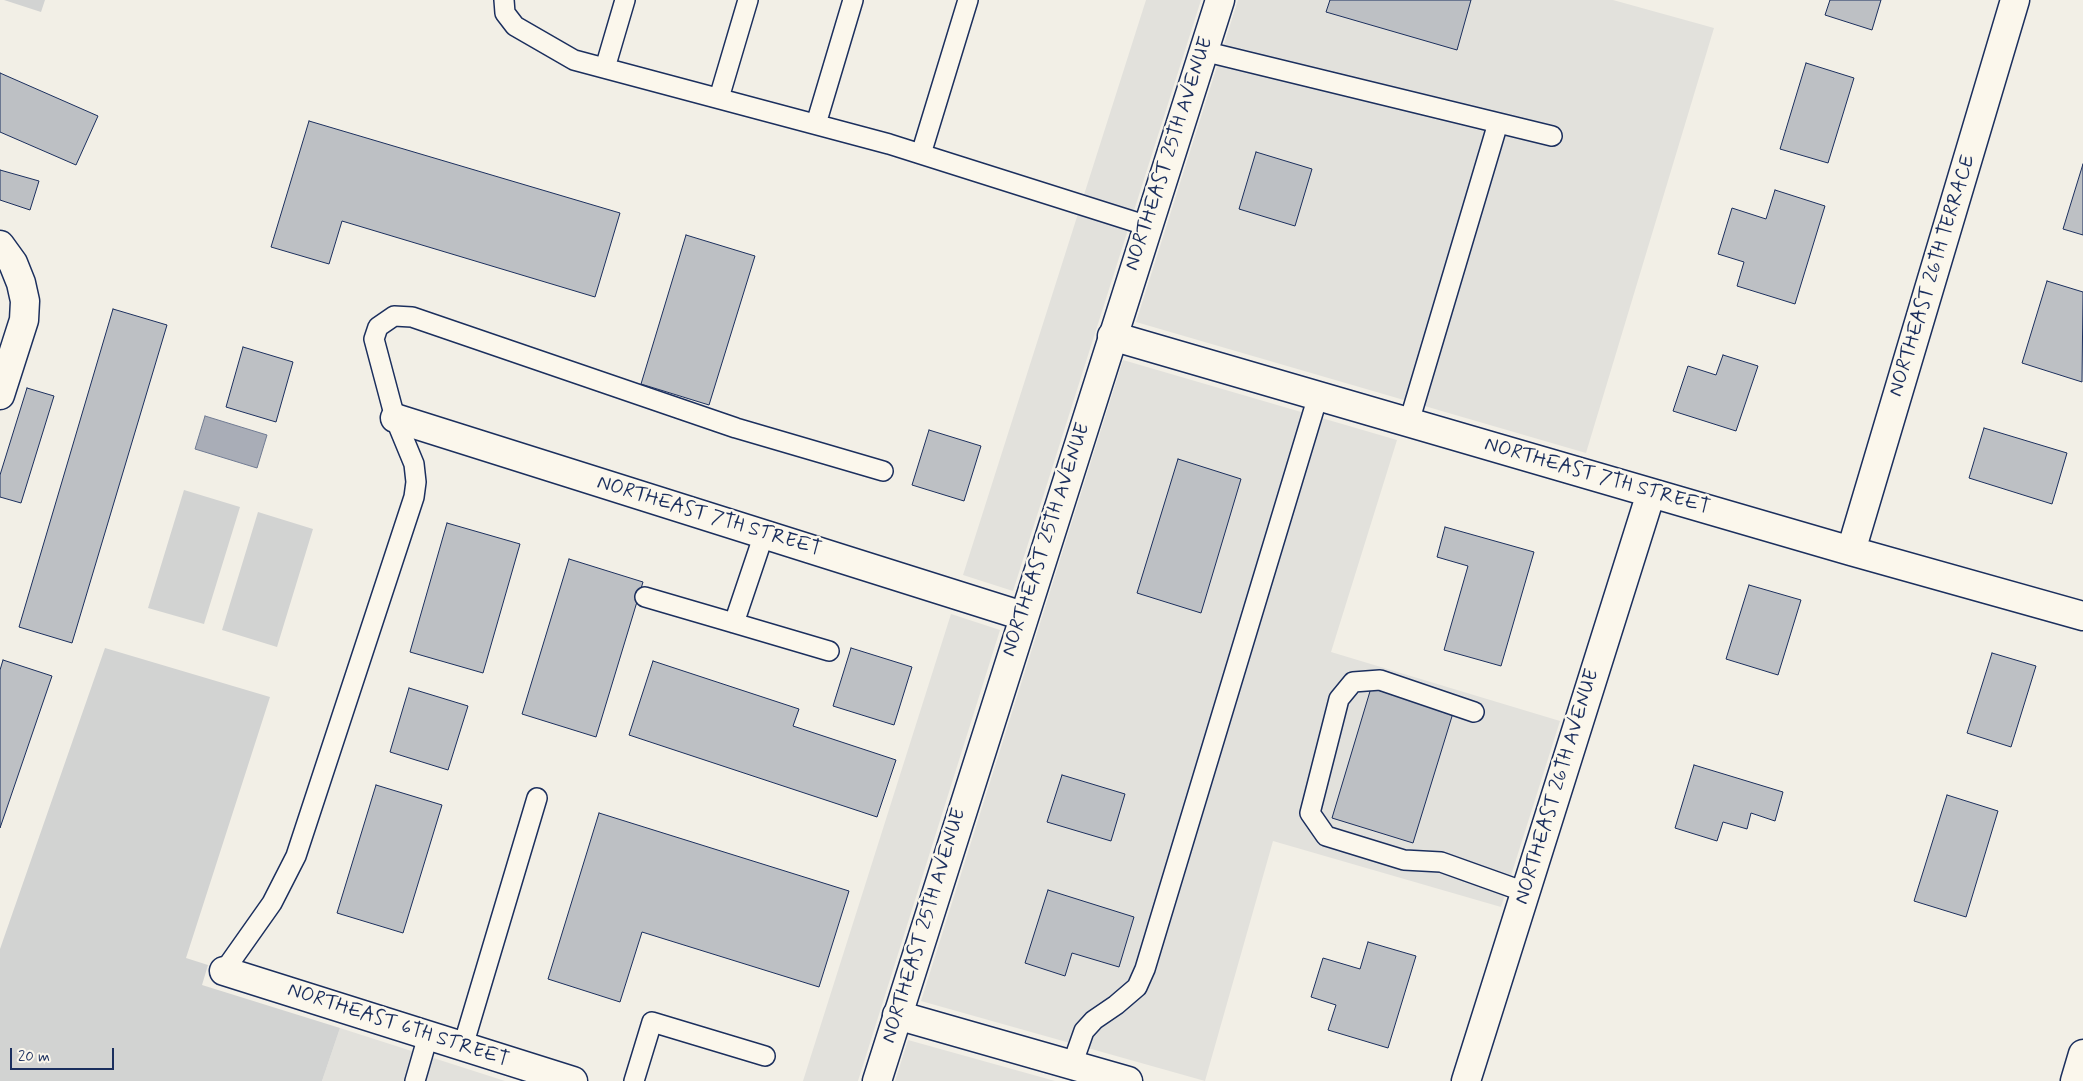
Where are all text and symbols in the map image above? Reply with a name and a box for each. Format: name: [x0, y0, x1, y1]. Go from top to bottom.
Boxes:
street label: NORTHEAST 25TH AVENUE: [1121, 34, 1219, 274]
street label: NORTHEAST 26TH TERRACE: [1885, 152, 1981, 400]
street label: NORTHEAST 25TH AVENUE: [998, 420, 1096, 660]
street label: NORTHEAST 7TH STREET: [1481, 433, 1713, 521]
street label: NORTHEAST 7TH STREET: [594, 471, 824, 563]
street label: NORTHEAST 26TH AVENUE: [1511, 666, 1605, 908]
street label: NORTHEAST 25TH AVENUE: [878, 806, 972, 1046]
street label: NORTHEAST 6TH STREET: [284, 979, 512, 1073]
scale bar: [12, 1038, 116, 1070]
text: 20 m: [18, 1047, 50, 1067]

